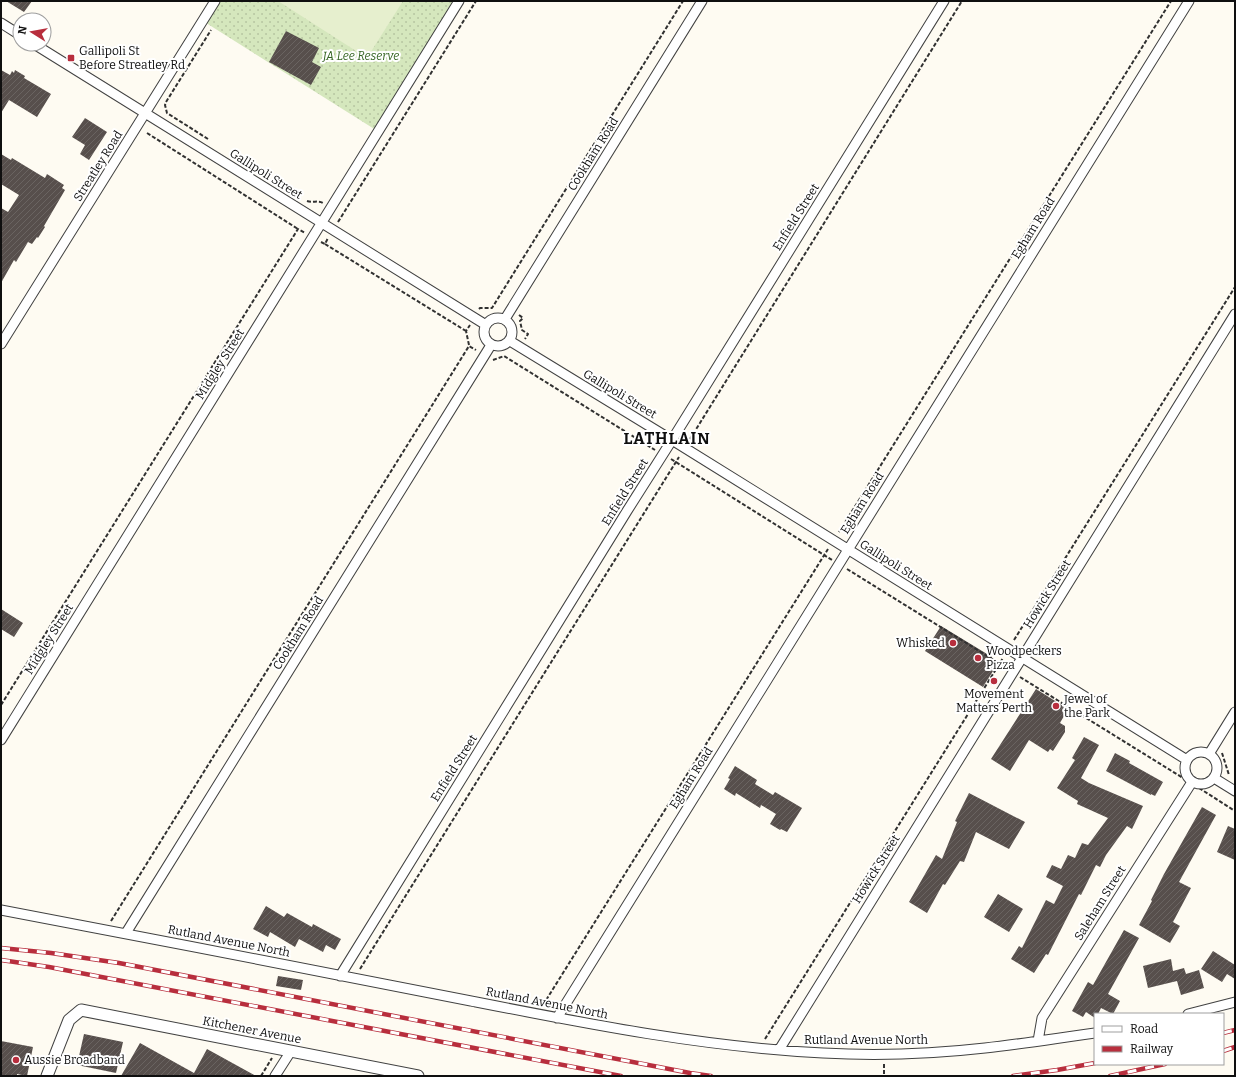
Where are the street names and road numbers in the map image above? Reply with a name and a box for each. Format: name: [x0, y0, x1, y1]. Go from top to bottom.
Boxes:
street label: Cookham Road: [565, 115, 621, 193]
street label: Streatley Road: [71, 128, 125, 204]
street label: Gallipoli Street: [227, 146, 306, 202]
street label: Enfield Street: [770, 180, 822, 253]
street label: Egham Road: [1009, 195, 1057, 261]
street label: Midgley Street: [193, 326, 248, 402]
street label: Gallipoli Street: [581, 367, 660, 422]
street label: Enfield Street: [599, 455, 651, 528]
street label: Egham Road: [838, 470, 886, 536]
street label: Gallipoli Street: [857, 537, 936, 593]
street label: Howick Street: [1020, 557, 1074, 631]
street label: Cookham Road: [270, 594, 326, 672]
street label: Midgley Street: [22, 601, 77, 677]
street label: Enfield Street: [428, 731, 480, 804]
street label: Egham Road: [667, 745, 715, 811]
street label: Howick Street: [849, 832, 903, 906]
street label: Saleham Street: [1071, 863, 1129, 943]
street label: Rutland Avenue North: [167, 922, 292, 960]
street label: Rutland Avenue North: [485, 984, 610, 1022]
street label: Kitchener Avenue: [202, 1014, 302, 1046]
street label: Rutland Avenue North: [804, 1033, 929, 1047]

